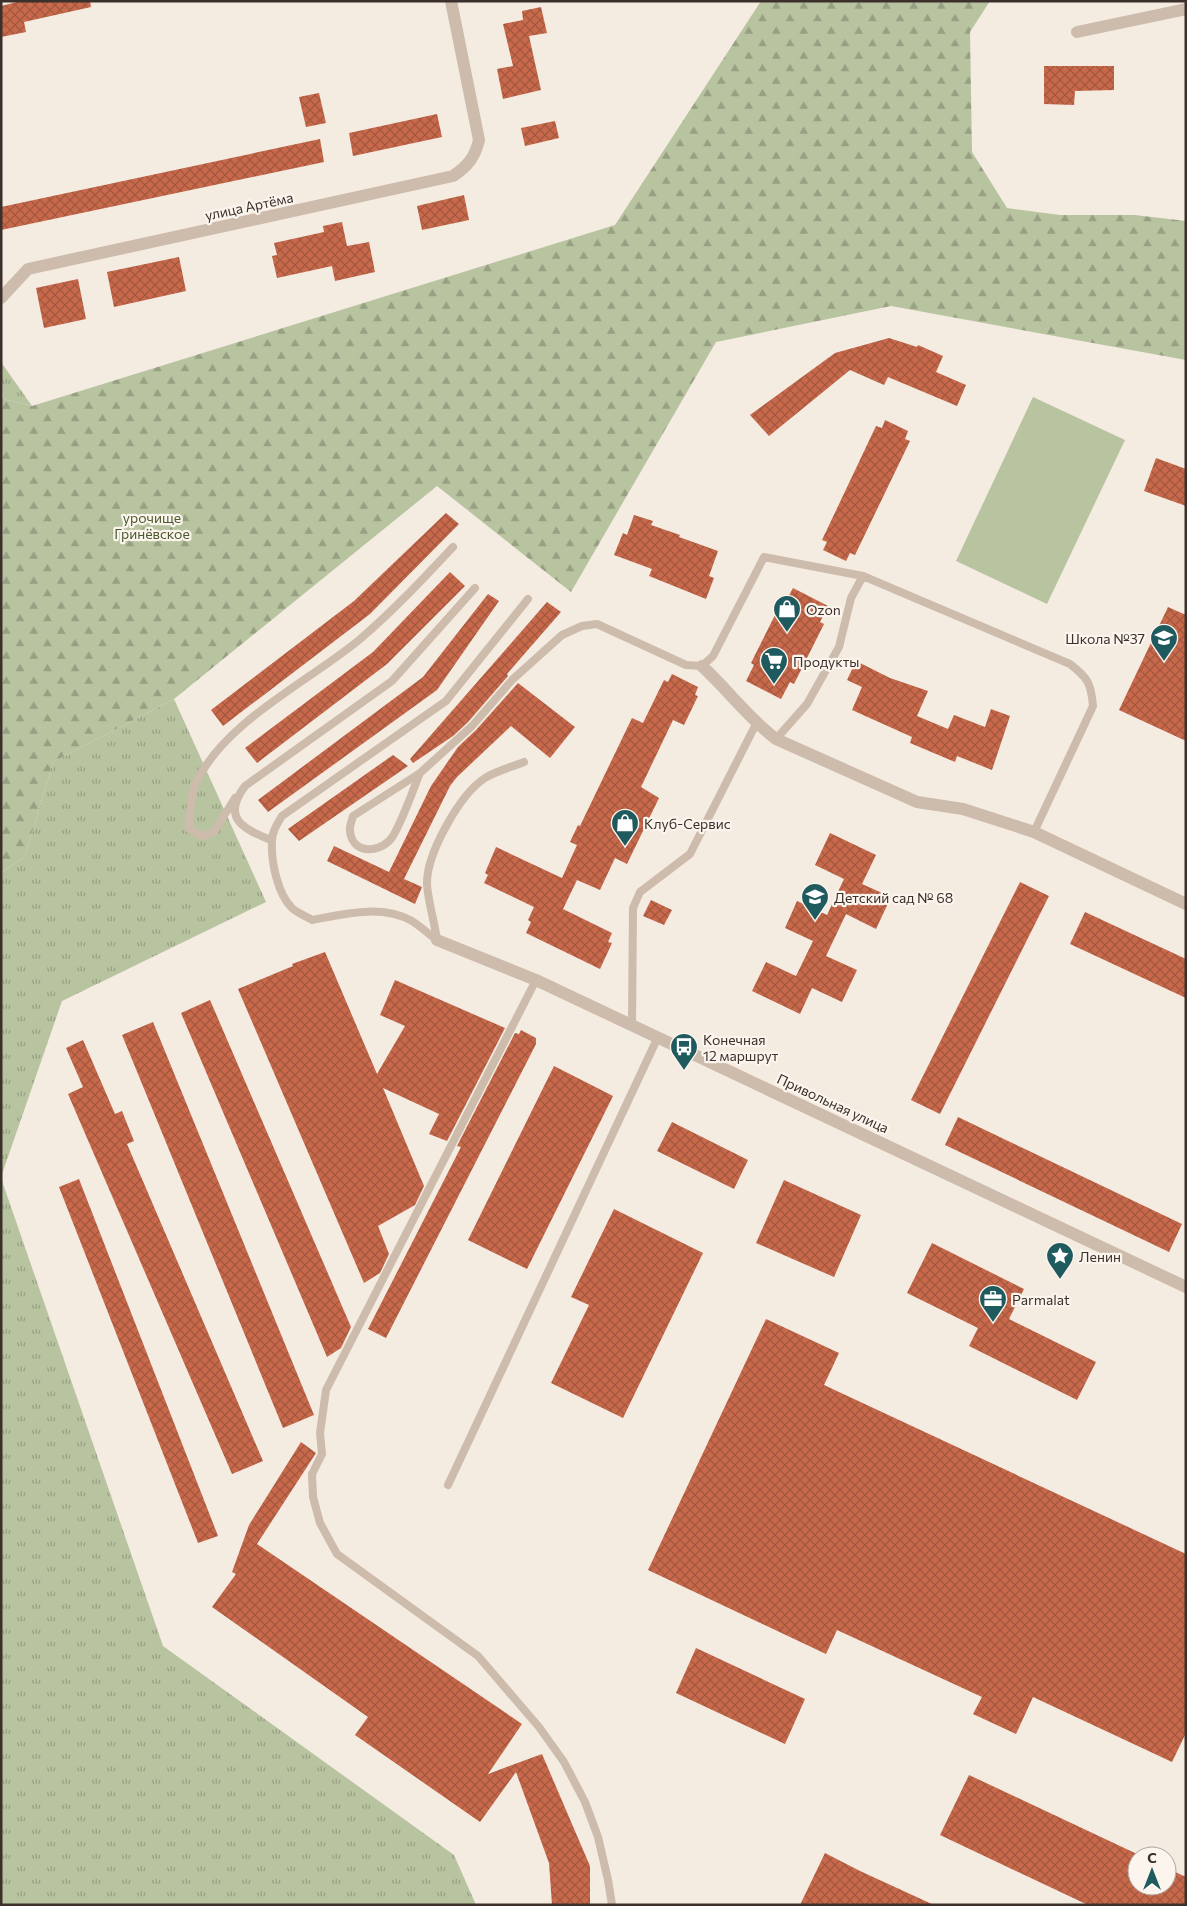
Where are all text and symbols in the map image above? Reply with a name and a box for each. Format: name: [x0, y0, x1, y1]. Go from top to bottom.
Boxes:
street label: улица Артёма: [203, 188, 295, 224]
park label: урочище Гринёвское: [114, 509, 190, 542]
shop icon: Ozon: [772, 594, 802, 633]
place label: Ozon: [806, 601, 841, 618]
school or university icon: Школа №37: [1149, 623, 1179, 662]
place label: Школа №37: [1065, 630, 1145, 647]
supermarket icon: Продукты: [759, 646, 789, 685]
place label: Продукты: [793, 653, 859, 670]
shop icon: Клуб-Сервис: [610, 808, 640, 847]
place label: Клуб-Сервис: [644, 815, 731, 832]
school or university icon: Детский сад № 68: [800, 882, 830, 921]
place label: Детский сад № 68: [834, 889, 953, 906]
place label: Конечная 12 маршрут: [703, 1031, 779, 1064]
bus stop icon: Конечная 12 маршрут: [669, 1032, 699, 1071]
street label: Привольная улица: [774, 1070, 892, 1136]
place icon: Ленин: [1045, 1241, 1075, 1280]
place label: Ленин: [1079, 1248, 1121, 1265]
office icon: Parmalat: [978, 1284, 1008, 1323]
place label: Parmalat: [1012, 1291, 1070, 1308]
north arrow: [1127, 1846, 1177, 1896]
text: С: [1147, 1849, 1157, 1866]

